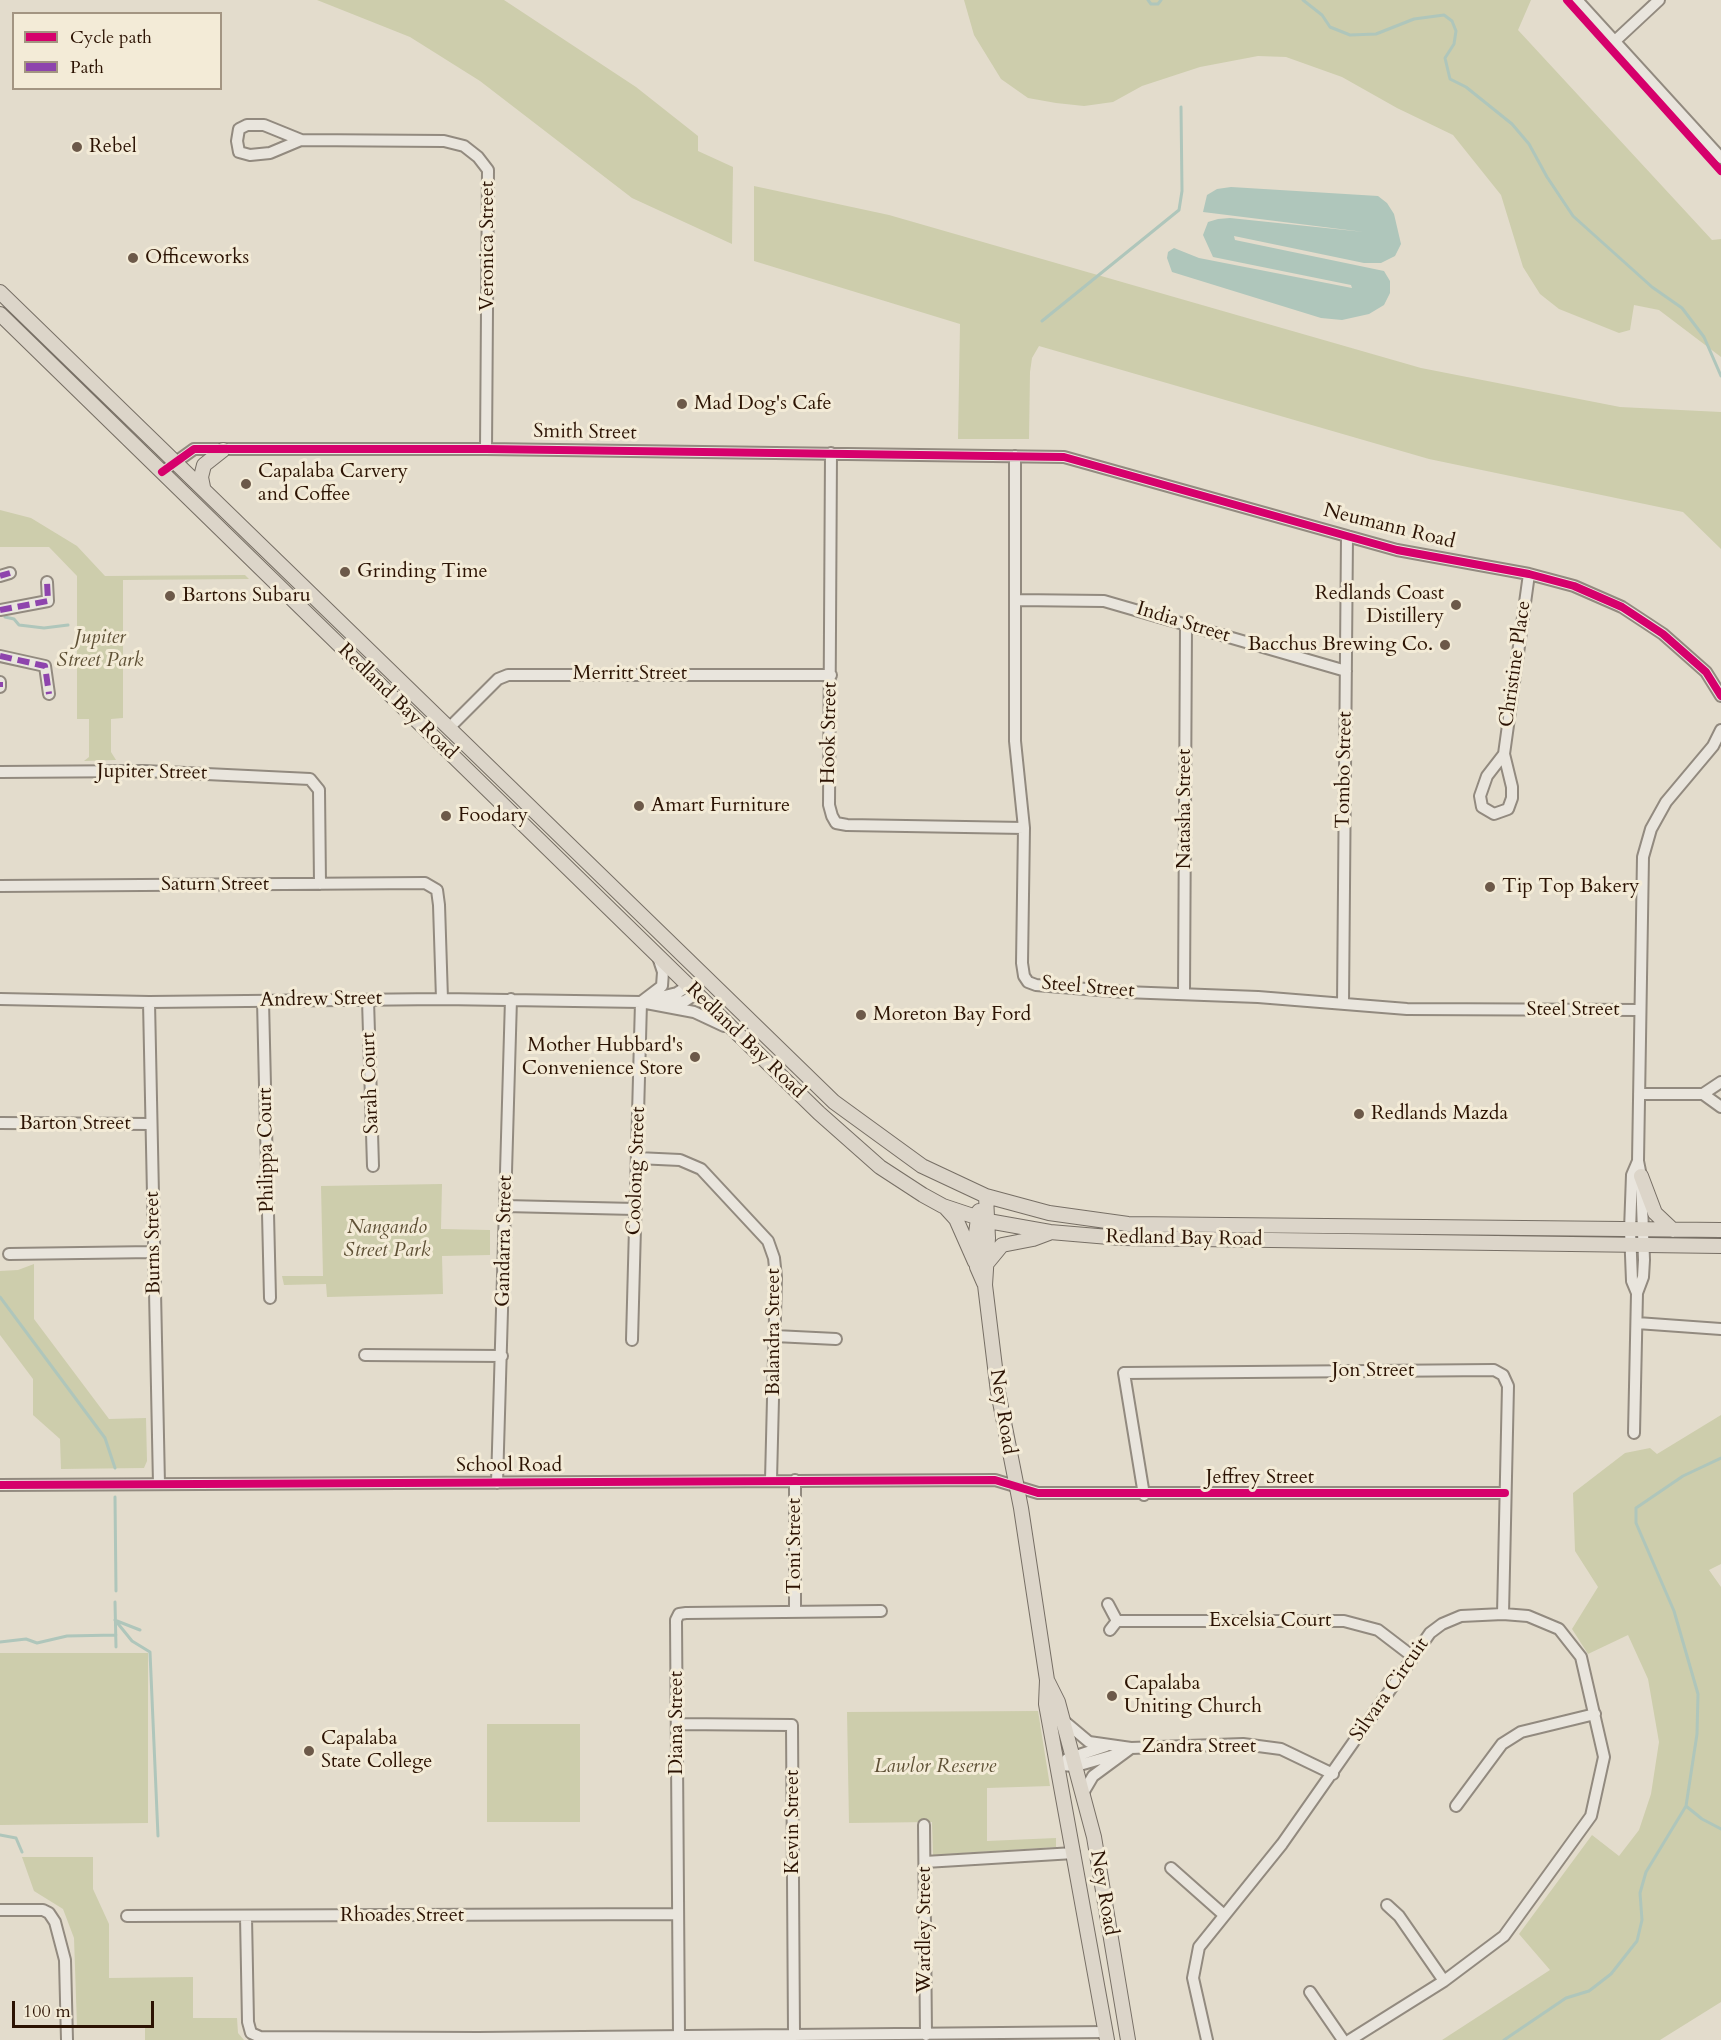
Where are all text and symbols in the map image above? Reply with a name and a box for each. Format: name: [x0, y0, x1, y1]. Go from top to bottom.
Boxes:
legend: [12, 12, 222, 90]
text: Cycle path: [70, 25, 152, 50]
text: Path: [70, 55, 104, 80]
place label: Rebel: [89, 135, 137, 159]
marker: Rebel: [70, 140, 84, 154]
street label: Veronica Street: [476, 181, 500, 311]
place label: Officeworks: [145, 246, 249, 270]
marker: Officeworks: [126, 251, 140, 265]
place label: Mad Dog's Cafe: [694, 392, 831, 416]
marker: Mad Dog's Cafe: [675, 397, 689, 411]
street label: Smith Street: [533, 420, 637, 446]
place label: Capalaba Carvery and Coffee: [258, 460, 408, 507]
marker: Capalaba Carvery and Coffee: [239, 477, 253, 491]
street label: Neumann Road: [1321, 499, 1457, 555]
place label: Grinding Time: [357, 560, 488, 584]
marker: Grinding Time: [338, 565, 352, 579]
place label: Redlands Coast Distillery: [1315, 582, 1444, 629]
place label: Bartons Subaru: [182, 584, 311, 608]
marker: Bartons Subaru: [163, 589, 177, 603]
street label: India Street: [1133, 597, 1233, 649]
marker: Redlands Coast Distillery: [1449, 598, 1463, 612]
street label: Christine Place: [1495, 599, 1537, 729]
park label: Jupiter Street Park: [57, 626, 143, 673]
place label: Bacchus Brewing Co.: [1248, 633, 1433, 657]
marker: Bacchus Brewing Co.: [1438, 638, 1452, 652]
street label: Redland Bay Road: [332, 639, 462, 765]
street label: Merritt Street: [573, 662, 687, 686]
street label: Hook Street: [817, 682, 843, 784]
street label: Tombo Street: [1332, 711, 1358, 829]
street label: Natasha Street: [1173, 749, 1197, 869]
street label: Jupiter Street: [97, 760, 207, 786]
place label: Amart Furniture: [651, 794, 790, 818]
marker: Amart Furniture: [632, 799, 646, 813]
place label: Foodary: [458, 804, 528, 828]
marker: Foodary: [439, 809, 453, 823]
street label: Saturn Street: [161, 873, 269, 897]
place label: Tip Top Bakery: [1502, 875, 1640, 899]
marker: Tip Top Bakery: [1483, 880, 1497, 894]
street label: Steel Street: [1041, 972, 1135, 1004]
street label: Redland Bay Road: [680, 978, 810, 1104]
street label: Andrew Street: [260, 987, 382, 1013]
street label: Steel Street: [1526, 998, 1620, 1022]
place label: Moreton Bay Ford: [873, 1003, 1031, 1027]
marker: Moreton Bay Ford: [854, 1008, 868, 1022]
street label: Sarah Court: [357, 1032, 385, 1134]
place label: Mother Hubbard's Convenience Store: [522, 1034, 683, 1081]
marker: Mother Hubbard's Convenience Store: [688, 1050, 702, 1064]
street label: Philippa Court: [254, 1087, 280, 1213]
place label: Redlands Mazda: [1371, 1102, 1508, 1126]
street label: Coolong Street: [623, 1106, 651, 1236]
marker: Redlands Mazda: [1352, 1107, 1366, 1121]
street label: Barton Street: [19, 1112, 131, 1136]
street label: Gandarra Street: [492, 1175, 518, 1307]
street label: Burns Street: [141, 1191, 167, 1295]
park label: Nangando Street Park: [344, 1216, 430, 1263]
street label: Redland Bay Road: [1105, 1226, 1263, 1252]
street label: Balandra Street: [762, 1268, 786, 1396]
street label: Jon Street: [1332, 1359, 1414, 1383]
street label: Ney Road: [983, 1368, 1021, 1456]
street label: School Road: [456, 1454, 562, 1478]
street label: Jeffrey Street: [1206, 1466, 1314, 1490]
street label: Toni Street: [783, 1498, 807, 1594]
street label: Excelsia Court: [1209, 1609, 1331, 1633]
street label: Silvara Circuit: [1345, 1634, 1435, 1746]
street label: Diana Street: [665, 1671, 689, 1775]
place label: Capalaba Uniting Church: [1124, 1672, 1262, 1719]
marker: Capalaba Uniting Church: [1105, 1689, 1119, 1703]
place label: Capalaba State College: [321, 1727, 432, 1774]
street label: Zandra Street: [1142, 1735, 1256, 1759]
marker: Capalaba State College: [302, 1744, 316, 1758]
park label: Lawlor Reserve: [874, 1755, 996, 1779]
street label: Kevin Street: [781, 1770, 805, 1874]
street label: Ney Road: [1084, 1849, 1122, 1937]
street label: Wardley Street: [913, 1867, 937, 1993]
street label: Rhoades Street: [340, 1904, 464, 1928]
scale bar: [15, 1989, 158, 2027]
text: 100 m: [23, 1999, 71, 2024]

